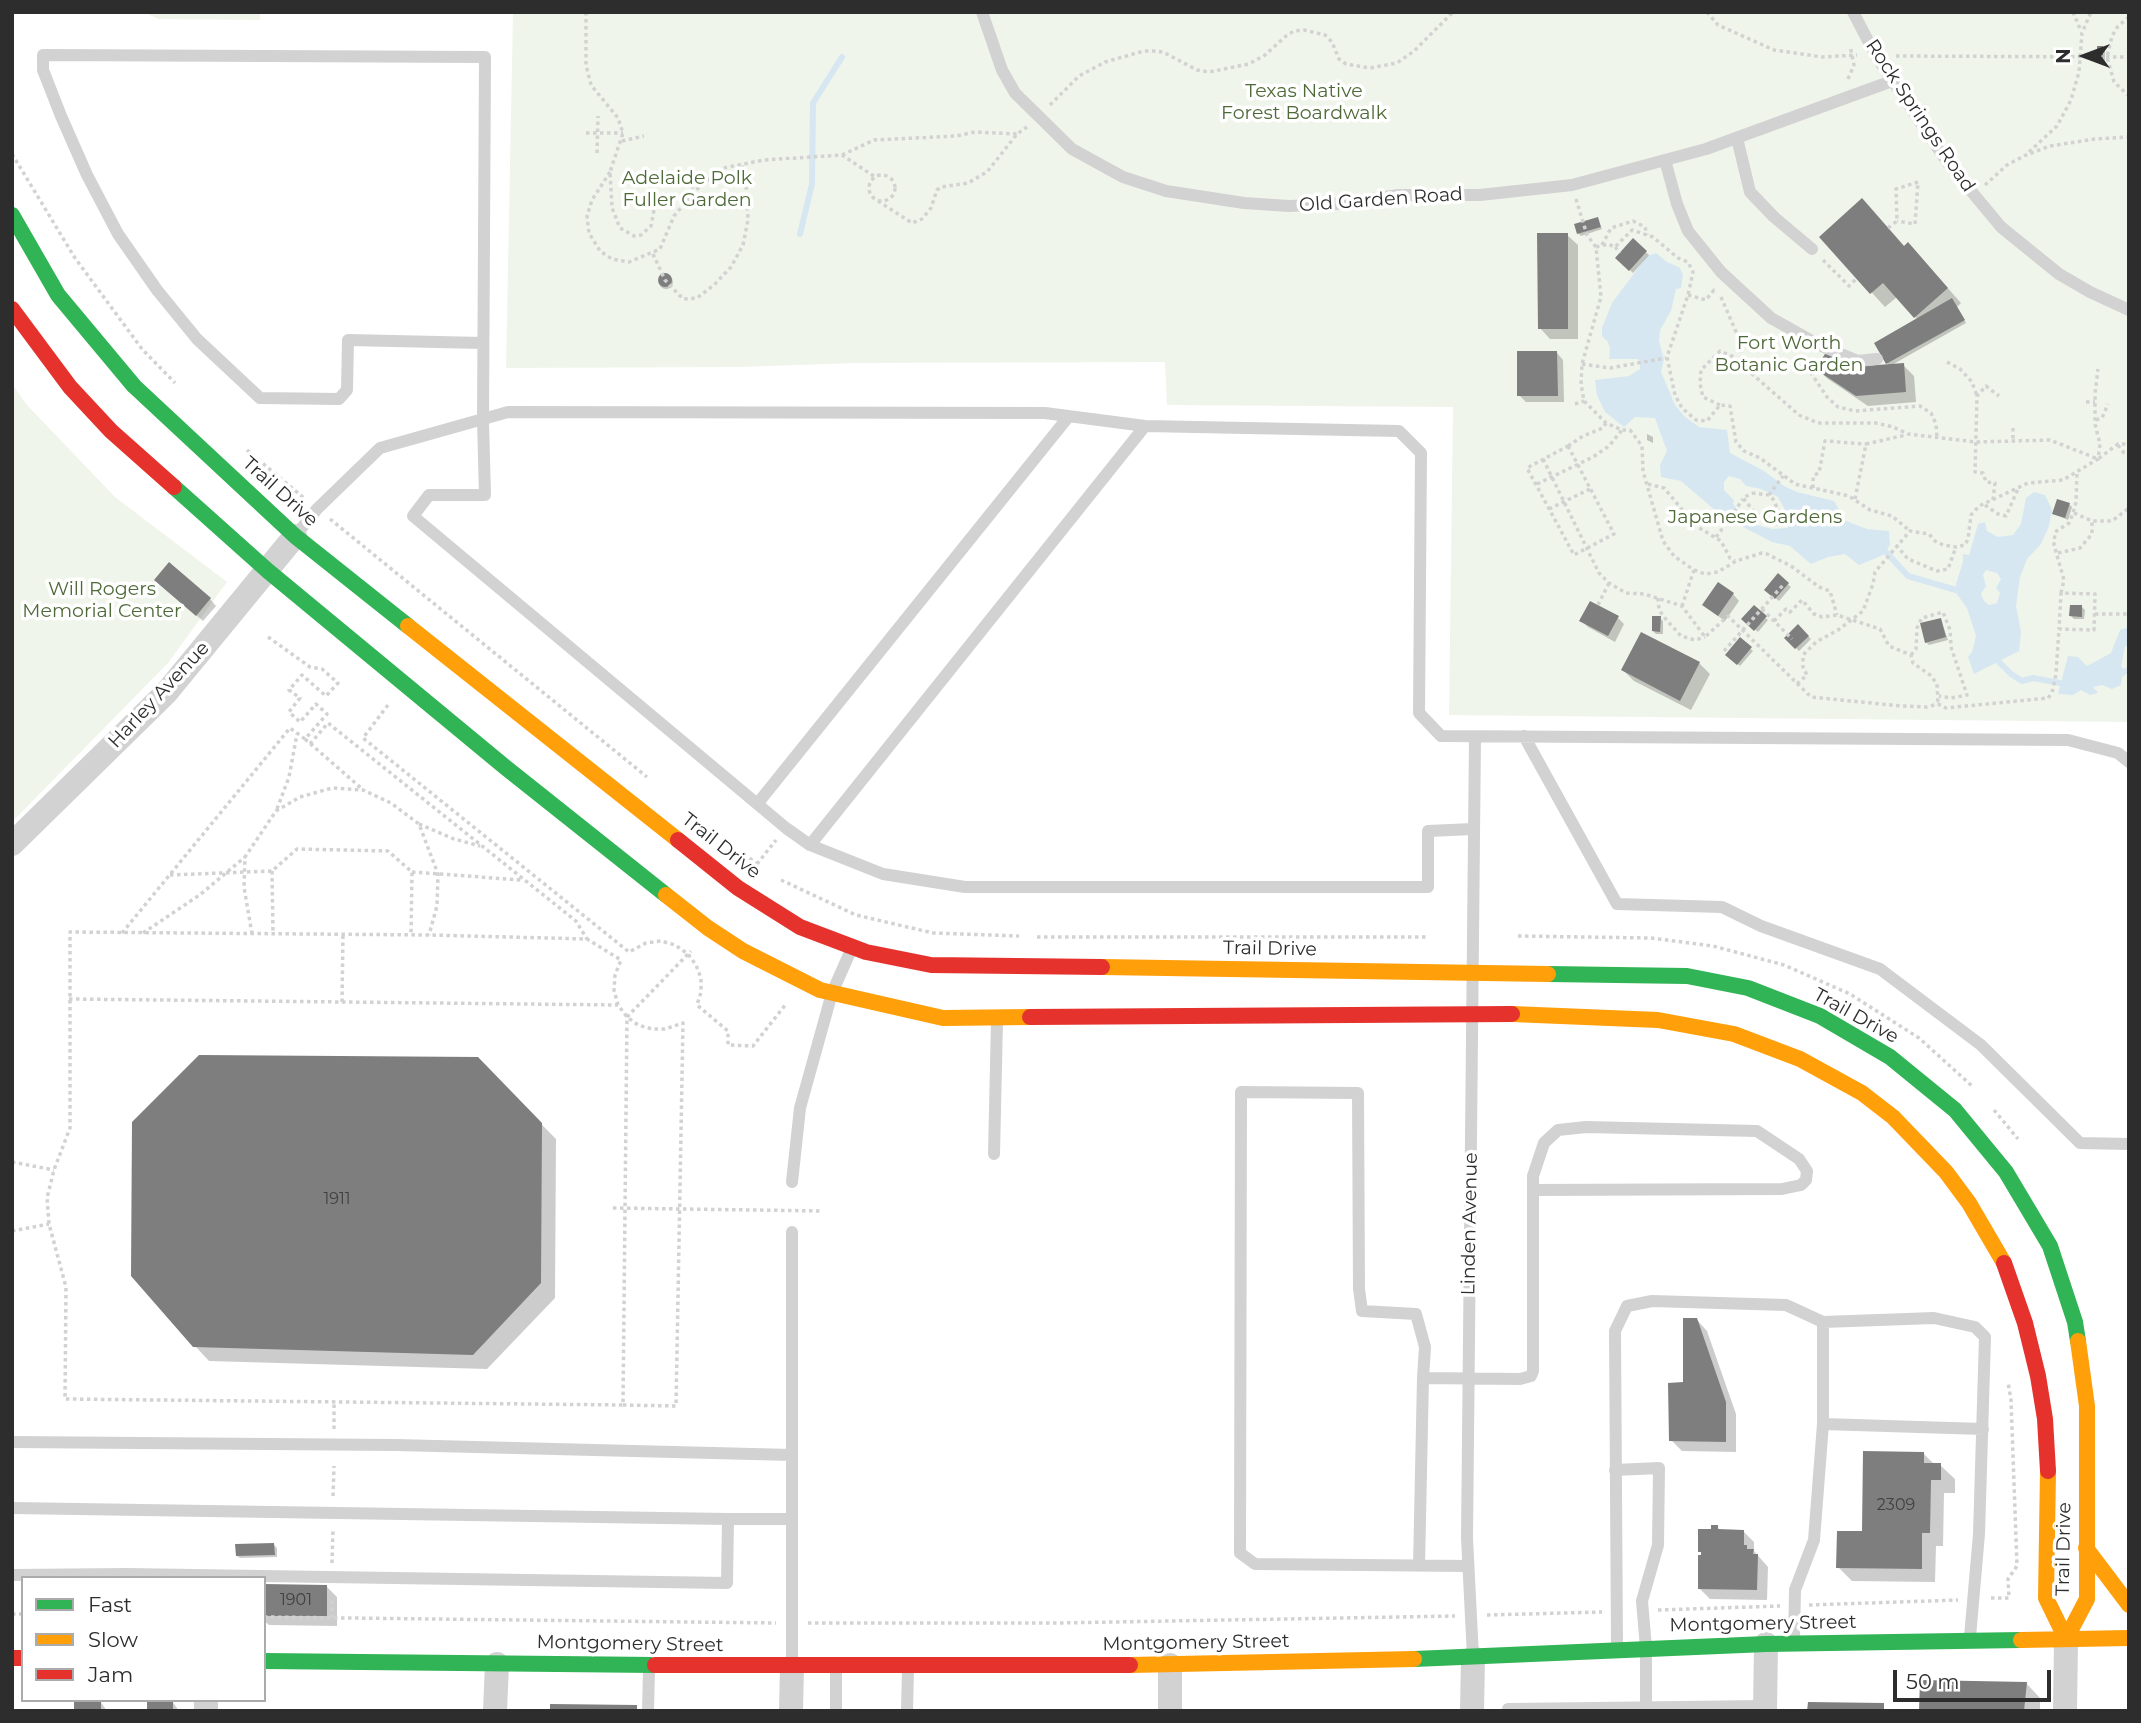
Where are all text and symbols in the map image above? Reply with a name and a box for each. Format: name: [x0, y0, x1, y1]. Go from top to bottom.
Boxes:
north arrow: [2050, 21, 2120, 91]
street label: Rock Springs Road: [1860, 35, 1980, 197]
text: N: [2052, 48, 2075, 64]
park label: Texas Native Forest Boardwalk: [1221, 80, 1387, 124]
park label: Adelaide Polk Fuller Garden: [622, 167, 752, 211]
street label: Old Garden Road: [1298, 183, 1464, 217]
park label: Fort Worth Botanic Garden: [1715, 332, 1863, 376]
street label: Trail Drive: [238, 452, 322, 532]
park label: Japanese Gardens: [1668, 506, 1842, 528]
park label: Will Rogers Memorial Center: [22, 578, 182, 622]
street label: Harley Avenue: [104, 637, 214, 753]
street label: Trail Drive: [677, 808, 765, 884]
street label: Trail Drive: [1223, 937, 1317, 961]
street label: Trail Drive: [1810, 983, 1902, 1049]
street label: Linden Avenue: [1457, 1152, 1483, 1296]
house number: 1911: [323, 1189, 351, 1209]
house number: 2309: [1877, 1495, 1915, 1515]
street label: Trail Drive: [2052, 1502, 2076, 1596]
legend: [21, 1576, 266, 1702]
house number: 1901: [280, 1590, 312, 1610]
text: Fast: [88, 1592, 132, 1617]
street label: Montgomery Street: [1669, 1611, 1857, 1637]
text: Slow: [88, 1627, 138, 1652]
street label: Montgomery Street: [1102, 1630, 1290, 1656]
street label: Montgomery Street: [536, 1631, 724, 1657]
scale bar: [1896, 1656, 2054, 1700]
text: Jam: [88, 1662, 133, 1687]
text: 50 m: [1906, 1669, 1960, 1694]

